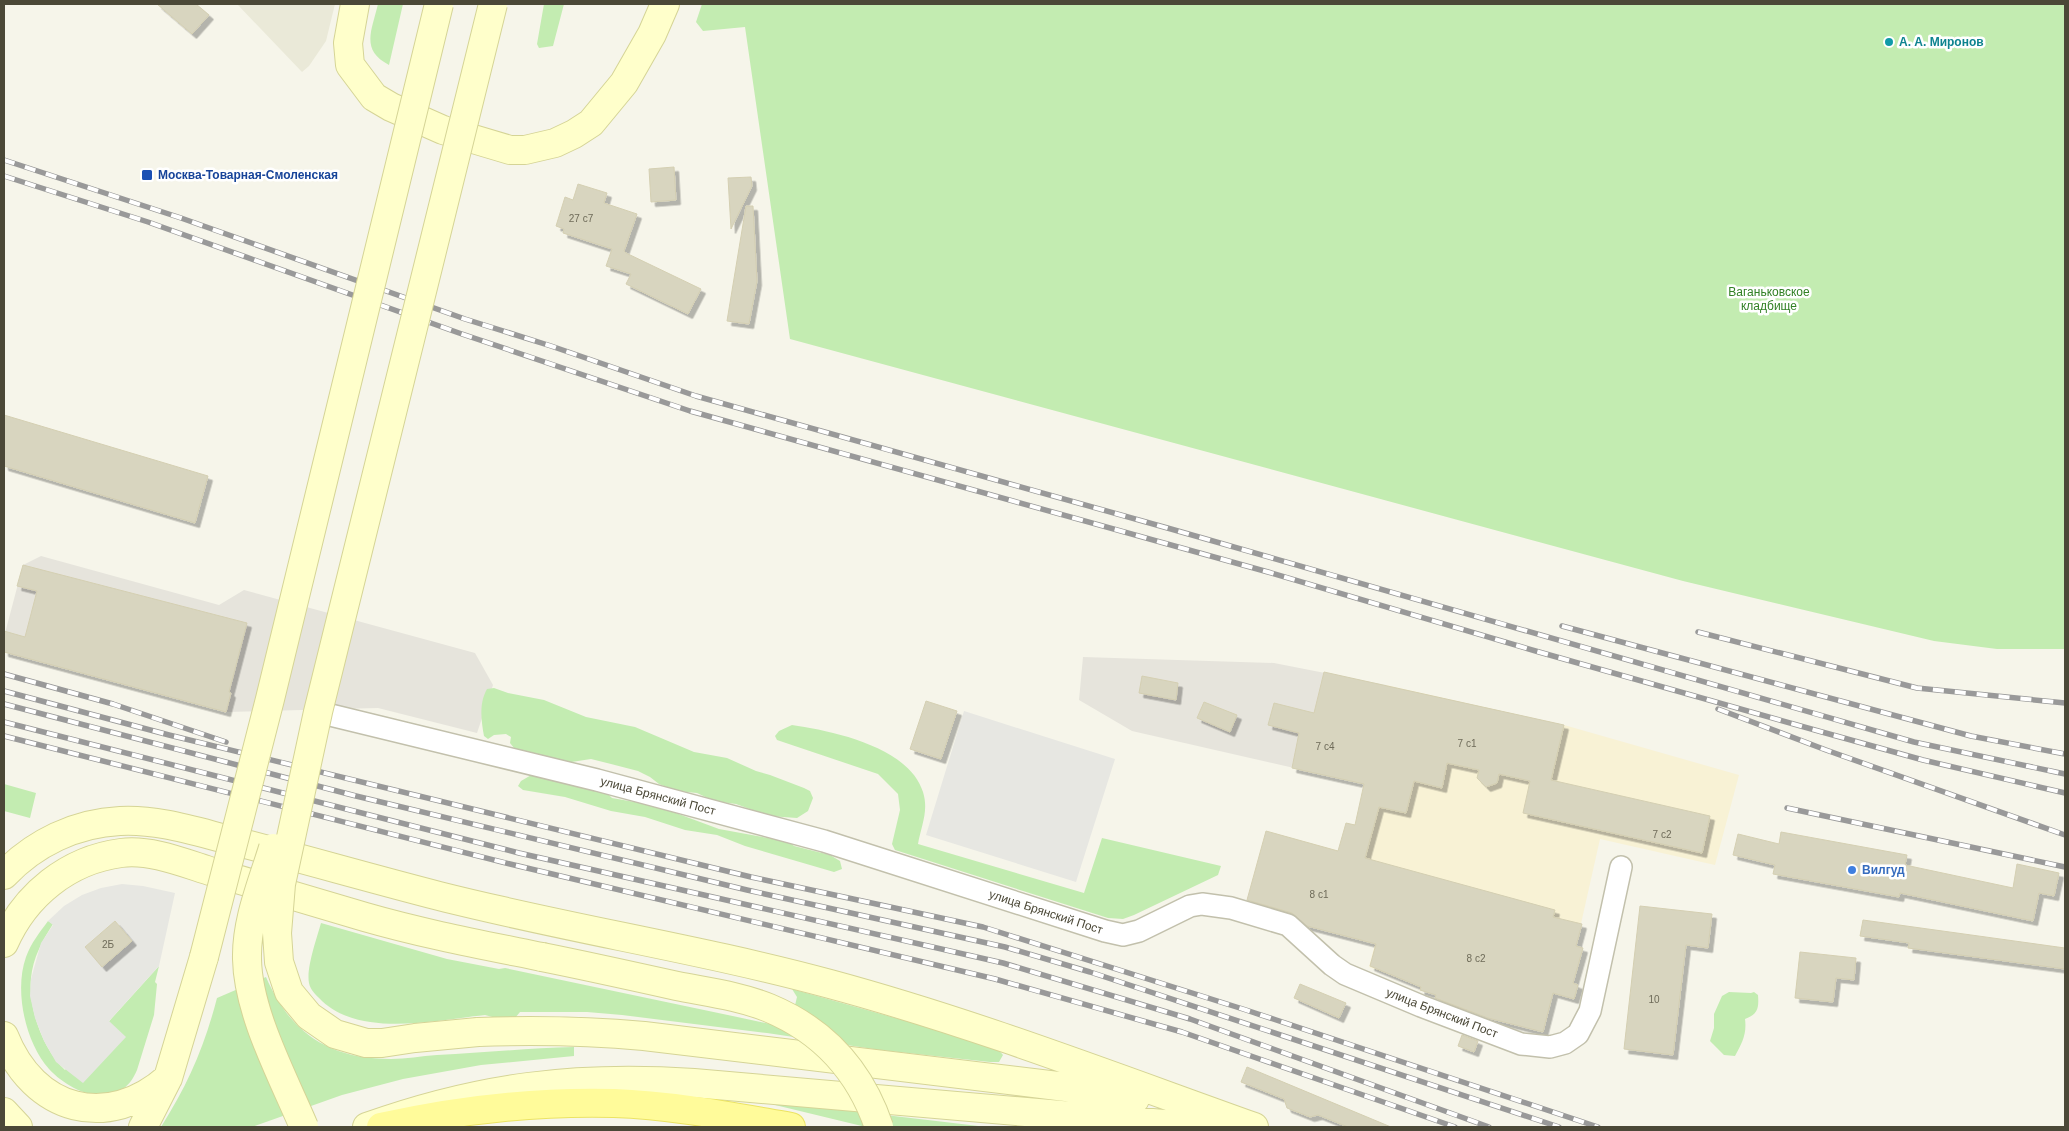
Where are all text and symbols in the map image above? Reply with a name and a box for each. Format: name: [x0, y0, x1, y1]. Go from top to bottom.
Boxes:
place label: А. А. Миронов: [1899, 35, 1984, 49]
marker: А. А. Миронов: [1883, 36, 1895, 48]
marker: Москва-Товарная-Смоленская: [140, 168, 154, 182]
place label: Москва-Товарная-Смоленская: [158, 168, 338, 182]
house number: 27 с7: [569, 213, 594, 224]
park label: Ваганьковское кладбище: [1728, 285, 1810, 313]
house number: 7 с1: [1458, 738, 1477, 749]
house number: 7 с4: [1316, 741, 1335, 752]
street label: улица Брянский Пост: [599, 774, 718, 818]
house number: 7 с2: [1653, 829, 1672, 840]
place label: Вилгуд: [1862, 863, 1905, 877]
marker: Вилгуд: [1846, 864, 1858, 876]
street label: улица Брянский Пост: [987, 887, 1105, 937]
house number: 8 с1: [1310, 889, 1329, 900]
house number: 2Б: [102, 939, 114, 950]
house number: 8 с2: [1467, 953, 1486, 964]
street label: улица Брянский Пост: [1384, 985, 1500, 1041]
house number: 10: [1648, 994, 1660, 1005]

